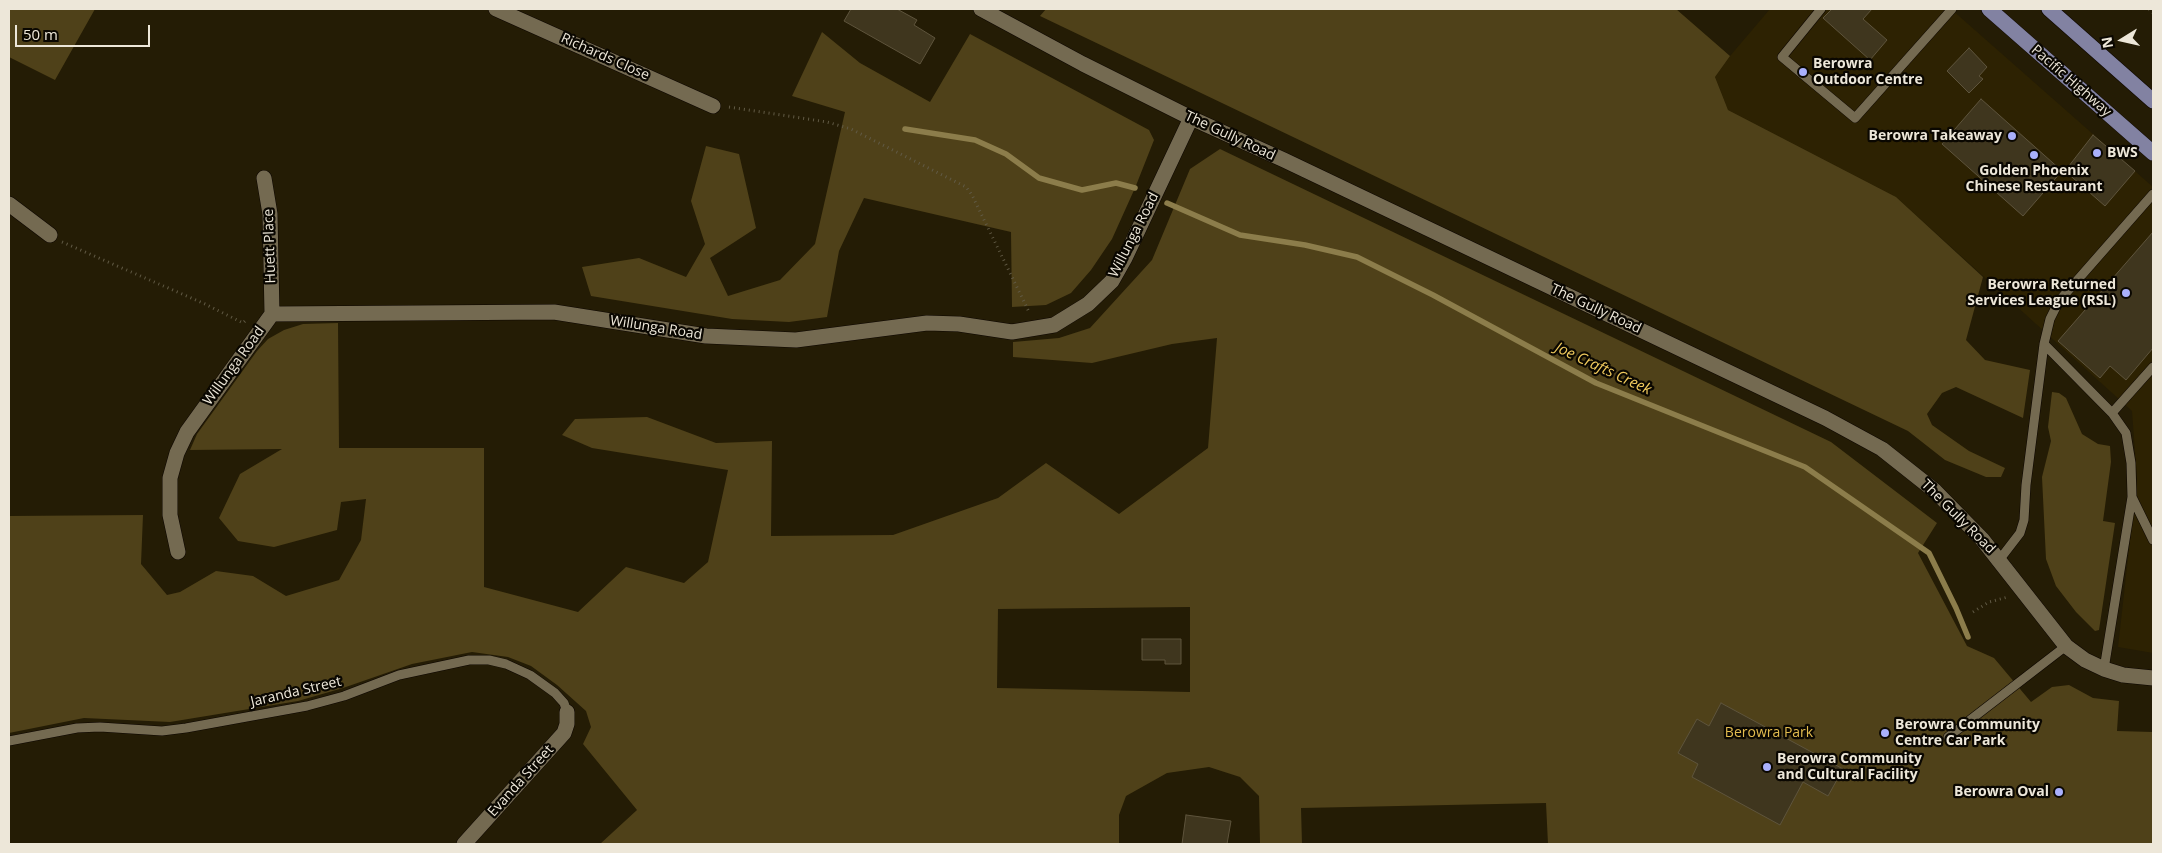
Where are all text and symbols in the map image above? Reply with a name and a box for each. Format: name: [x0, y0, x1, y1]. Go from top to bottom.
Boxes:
scale bar: [18, 15, 152, 47]
north arrow: [2097, 15, 2147, 65]
text: 50 m: [23, 24, 58, 44]
street label: Richards Close: [558, 30, 652, 84]
text: N: [2096, 35, 2117, 50]
street label: Pacific Highway: [2027, 42, 2115, 120]
place label: Berowra Outdoor Centre: [1813, 56, 1923, 88]
marker: Berowra Outdoor Centre: [1797, 66, 1809, 78]
street label: The Gully Road: [1182, 108, 1278, 164]
place label: Berowra Takeaway: [1868, 128, 2002, 144]
marker: Berowra Takeaway: [2006, 130, 2018, 142]
place label: BWS: [2107, 145, 2138, 161]
marker: BWS: [2091, 147, 2103, 159]
marker: Golden Phoenix Chinese Restaurant: [2028, 149, 2040, 161]
place label: Golden Phoenix Chinese Restaurant: [1965, 163, 2103, 196]
street label: Willunga Road: [1105, 190, 1163, 280]
street label: Huett Place: [260, 208, 280, 284]
place label: Berowra Returned Services League (RSL): [1967, 277, 2116, 310]
street label: The Gully Road: [1548, 281, 1644, 337]
marker: Berowra Returned Services League (RSL): [2120, 287, 2132, 299]
street label: Willunga Road: [609, 312, 703, 344]
street label: Willunga Road: [200, 323, 268, 409]
water label: Joe Crafts Creek: [1552, 339, 1654, 399]
street label: The Gully Road: [1918, 477, 1998, 557]
street label: Jaranda Street: [249, 673, 343, 711]
place label: Berowra Community Centre Car Park: [1895, 717, 2040, 750]
park label: Berowra Park: [1725, 725, 1813, 741]
marker: Berowra Community Centre Car Park: [1879, 727, 1891, 739]
street label: Evanda Street: [485, 742, 557, 820]
place label: Berowra Community and Cultural Facility: [1777, 751, 1922, 784]
marker: Berowra Community and Cultural Facility: [1761, 761, 1773, 773]
place label: Berowra Oval: [1954, 784, 2049, 800]
marker: Berowra Oval: [2053, 786, 2065, 798]

